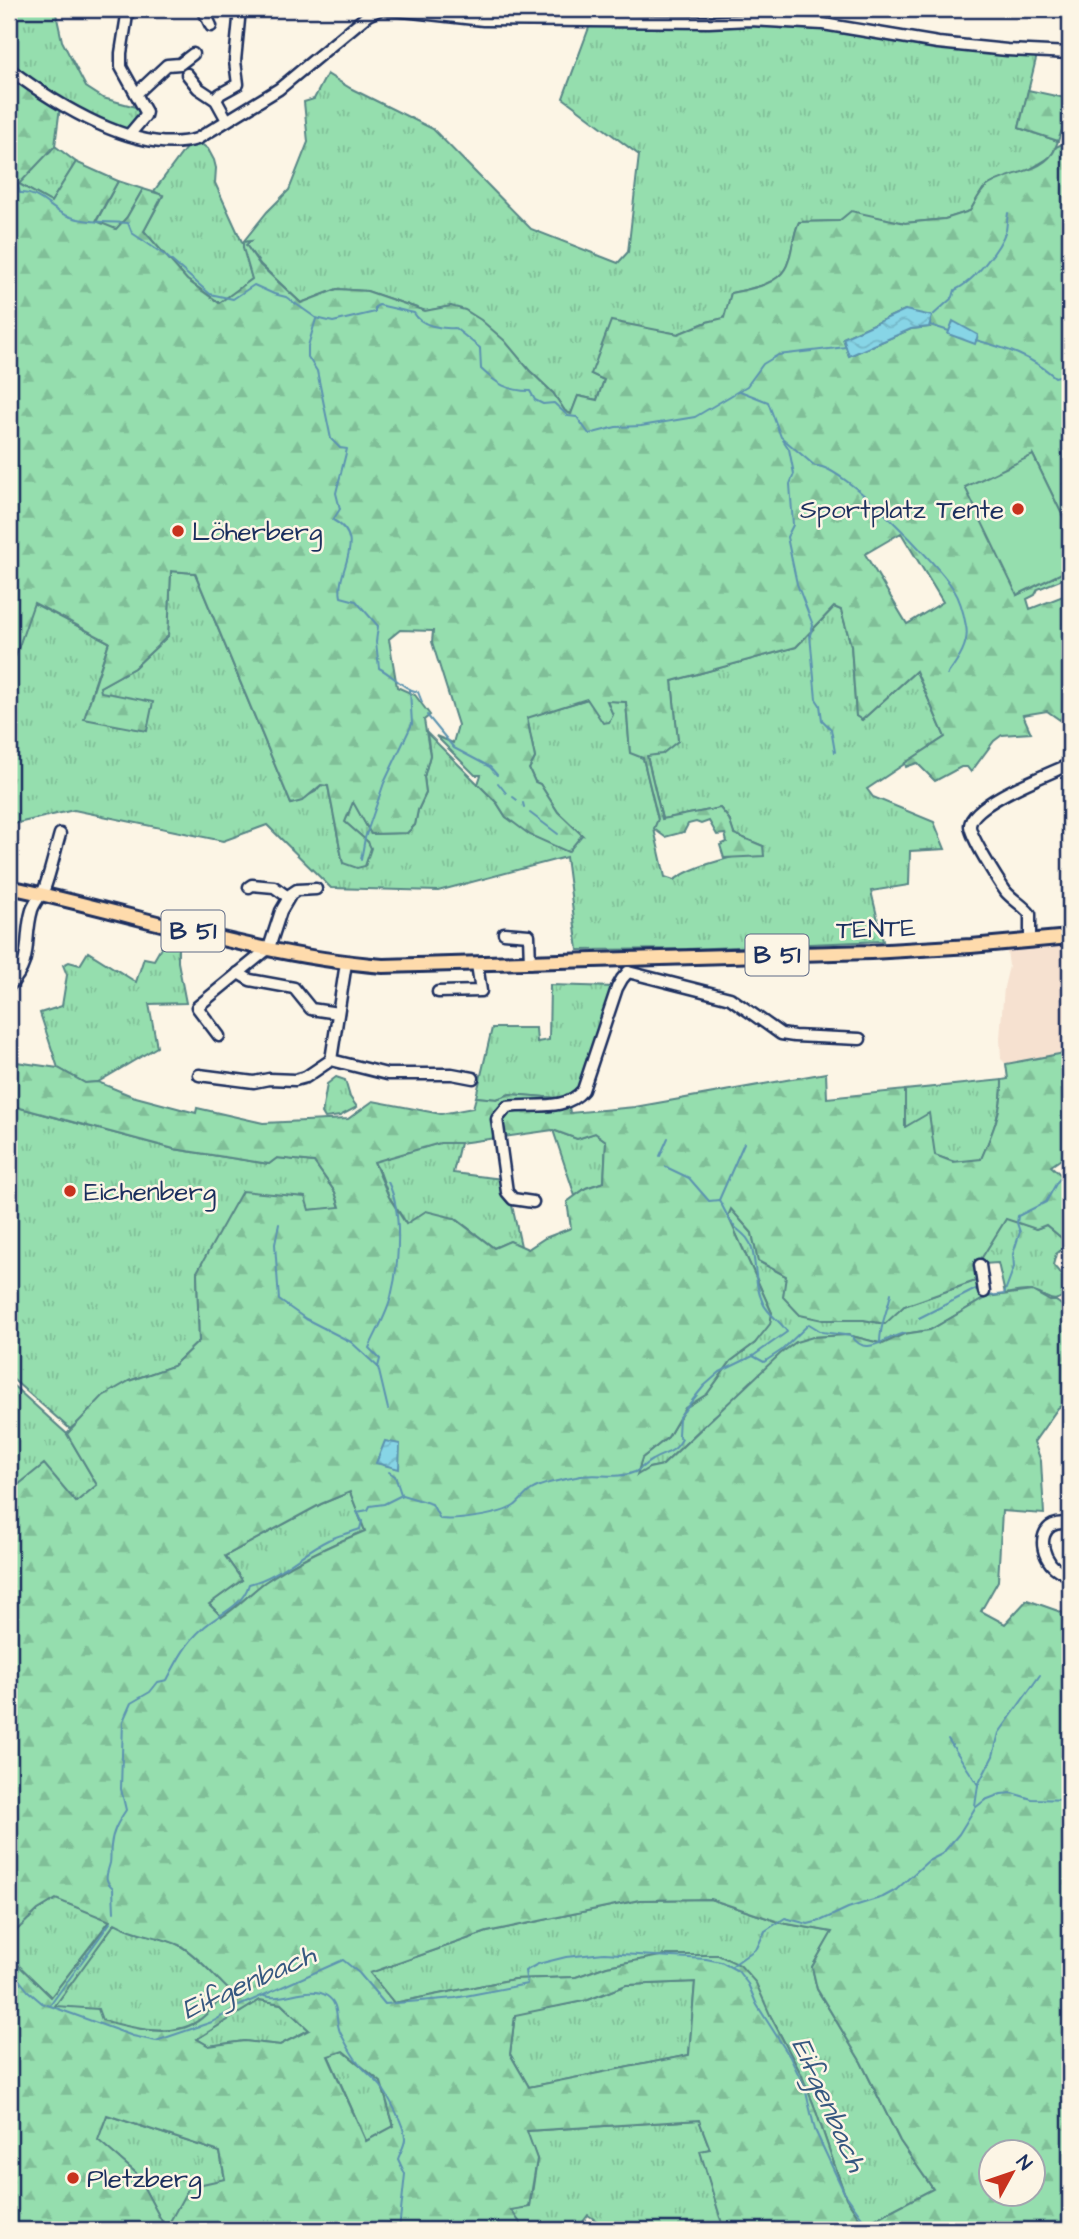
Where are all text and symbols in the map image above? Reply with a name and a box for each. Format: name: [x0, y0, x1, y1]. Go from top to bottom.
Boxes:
place label: Sportplatz Tente: [800, 492, 1004, 528]
marker: Sportplatz Tente: [1010, 501, 1026, 517]
place label: Löherberg: [192, 514, 322, 552]
marker: Löherberg: [170, 523, 186, 539]
street label: TENTE: [836, 910, 916, 948]
road number: B 51: [162, 911, 224, 951]
road number: B 51: [746, 934, 808, 975]
place label: Eichenberg: [84, 1174, 216, 1212]
marker: Eichenberg: [62, 1183, 78, 1199]
water label: Eifgenbach: [176, 1935, 323, 2030]
water label: Eifgenbach: [781, 2032, 876, 2179]
north arrow: [978, 2138, 1048, 2208]
text: N: [1010, 2150, 1038, 2176]
place label: Pletzberg: [87, 2161, 202, 2199]
marker: Pletzberg: [65, 2170, 81, 2186]

